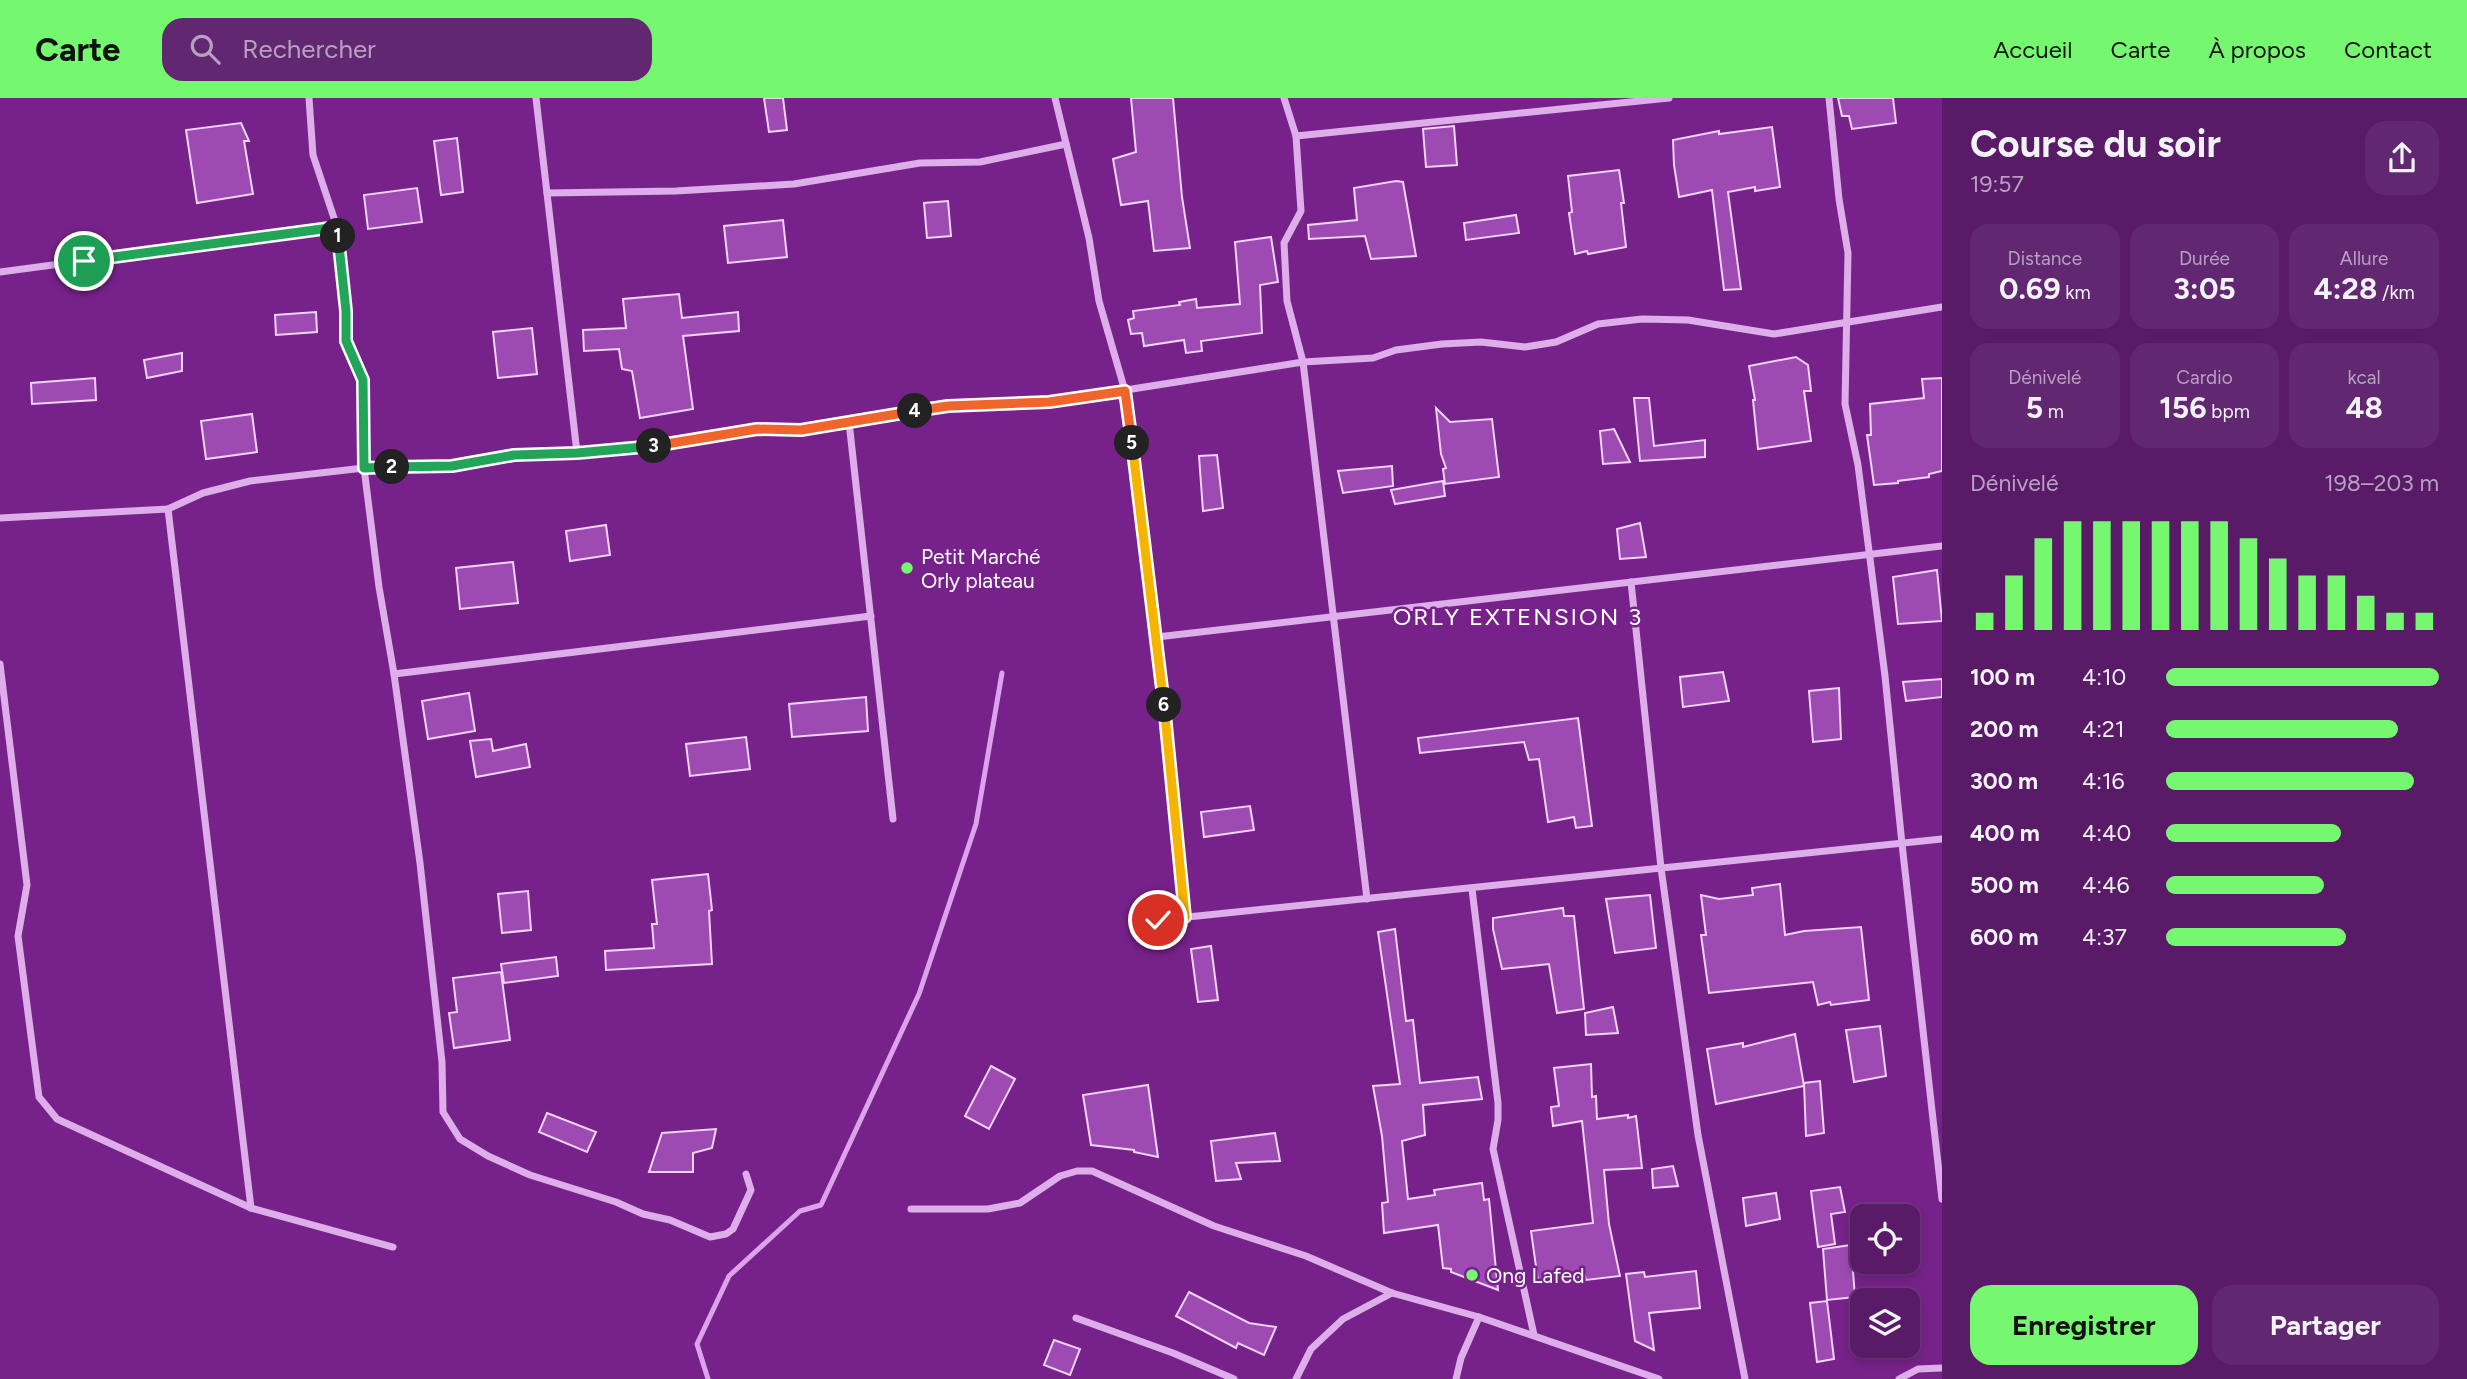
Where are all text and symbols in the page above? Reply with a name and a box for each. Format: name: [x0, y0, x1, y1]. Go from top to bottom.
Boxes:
search box: [162, 18, 652, 81]
text: Carte: [35, 30, 120, 69]
icon: search: [186, 30, 224, 68]
text: Rechercher: [242, 33, 376, 65]
text: Accueil: [1993, 35, 2073, 64]
text: Carte: [2111, 35, 2170, 64]
text: À propos: [2208, 35, 2306, 64]
text: Contact: [2344, 35, 2432, 64]
text: Course du soir: [1970, 121, 2221, 167]
button: share: [2365, 121, 2439, 195]
text: 19:57: [1970, 170, 2024, 198]
pin: 1: [320, 218, 356, 254]
text: 1: [333, 224, 342, 247]
pin: [54, 231, 114, 291]
icon: arrive: [65, 242, 103, 280]
text: Distance: [2008, 247, 2082, 270]
text: Durée: [2179, 247, 2230, 270]
text: Allure: [2340, 247, 2388, 270]
text: 0.69: [1999, 270, 2061, 307]
text: 3:05: [2173, 270, 2236, 307]
text: 4:28: [2314, 270, 2377, 307]
text: km: [2061, 281, 2091, 304]
text: /km: [2377, 281, 2415, 304]
text: Dénivelé: [2008, 366, 2081, 389]
text: Cardio: [2176, 366, 2233, 389]
text: kcal: [2348, 366, 2381, 389]
text: 5: [2026, 389, 2043, 426]
text: 156: [2159, 389, 2207, 426]
text: 48: [2345, 389, 2383, 426]
pin: 4: [898, 394, 932, 428]
text: 4: [908, 399, 921, 422]
text: m: [2043, 400, 2064, 423]
text: bpm: [2207, 400, 2250, 423]
pin: 5: [1114, 426, 1150, 460]
pin: 3: [636, 428, 672, 464]
text: 5: [1126, 431, 1137, 454]
text: 3: [648, 434, 659, 457]
pin: 2: [374, 450, 410, 484]
text: 2: [386, 455, 397, 478]
text: Dénivelé: [1970, 469, 2058, 497]
text: 198–203 m: [2324, 469, 2439, 497]
place label: Petit Marché Orly plateau: [921, 544, 1041, 593]
marker: Petit Marché Orly plateau: [899, 560, 915, 576]
district label: ORLY EXTENSION 3: [1393, 602, 1643, 631]
text: 100 m: [1970, 663, 2035, 691]
text: 4:10: [2082, 663, 2126, 691]
pin: 6: [1146, 688, 1182, 722]
text: 6: [1158, 693, 1169, 716]
text: 200 m: [1970, 715, 2039, 743]
text: 4:21: [2082, 715, 2124, 743]
text: 300 m: [1970, 767, 2038, 795]
text: 4:16: [2082, 767, 2125, 795]
text: 400 m: [1970, 819, 2040, 847]
text: 4:40: [2082, 819, 2131, 847]
text: 500 m: [1970, 871, 2039, 899]
text: 4:46: [2082, 871, 2129, 899]
pin: [1128, 890, 1188, 950]
icon: check: [1139, 901, 1177, 939]
text: 600 m: [1970, 923, 2039, 951]
text: 4:37: [2082, 923, 2127, 951]
map controls: [1850, 1204, 1920, 1358]
button: locate: [1850, 1204, 1920, 1274]
place label: Ong Lafed: [1486, 1263, 1585, 1288]
marker: Ong Lafed: [1464, 1267, 1480, 1283]
button: Enregistrer: [1970, 1285, 2198, 1365]
button: Partager: [2212, 1285, 2439, 1365]
button: layers: [1850, 1288, 1920, 1358]

